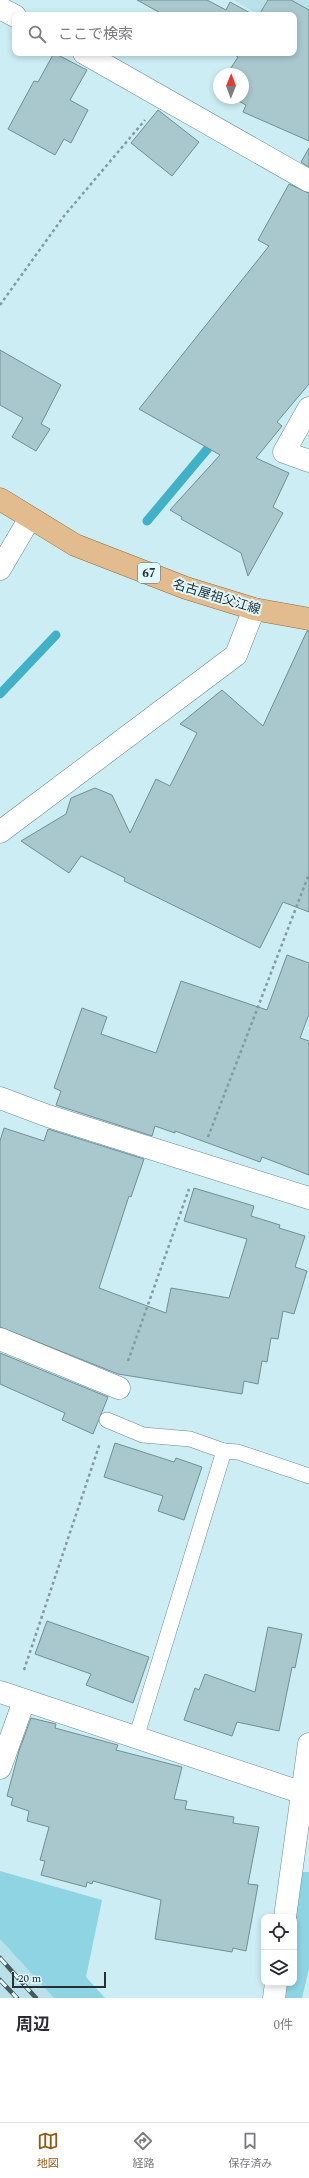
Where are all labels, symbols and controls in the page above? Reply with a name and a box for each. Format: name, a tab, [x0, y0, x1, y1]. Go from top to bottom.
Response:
search box	[12, 12, 297, 56]
icon: search	[26, 23, 48, 45]
text: ここで検索	[58, 23, 133, 46]
north arrow	[213, 68, 249, 104]
road number: 67	[138, 563, 160, 583]
street label: 名古屋祖父江線	[170, 574, 263, 620]
map controls	[261, 1914, 297, 1986]
button: locate	[261, 1914, 297, 1950]
button: layers	[261, 1950, 297, 1986]
scale bar	[12, 1970, 106, 1989]
text: 20 m	[18, 1970, 41, 1987]
text: 周辺	[16, 2012, 50, 2038]
text: 0件	[273, 2015, 293, 2035]
tab: 地図	[37, 2130, 59, 2172]
tab: 経路	[132, 2130, 154, 2172]
tab: 保存済み	[228, 2130, 272, 2172]

